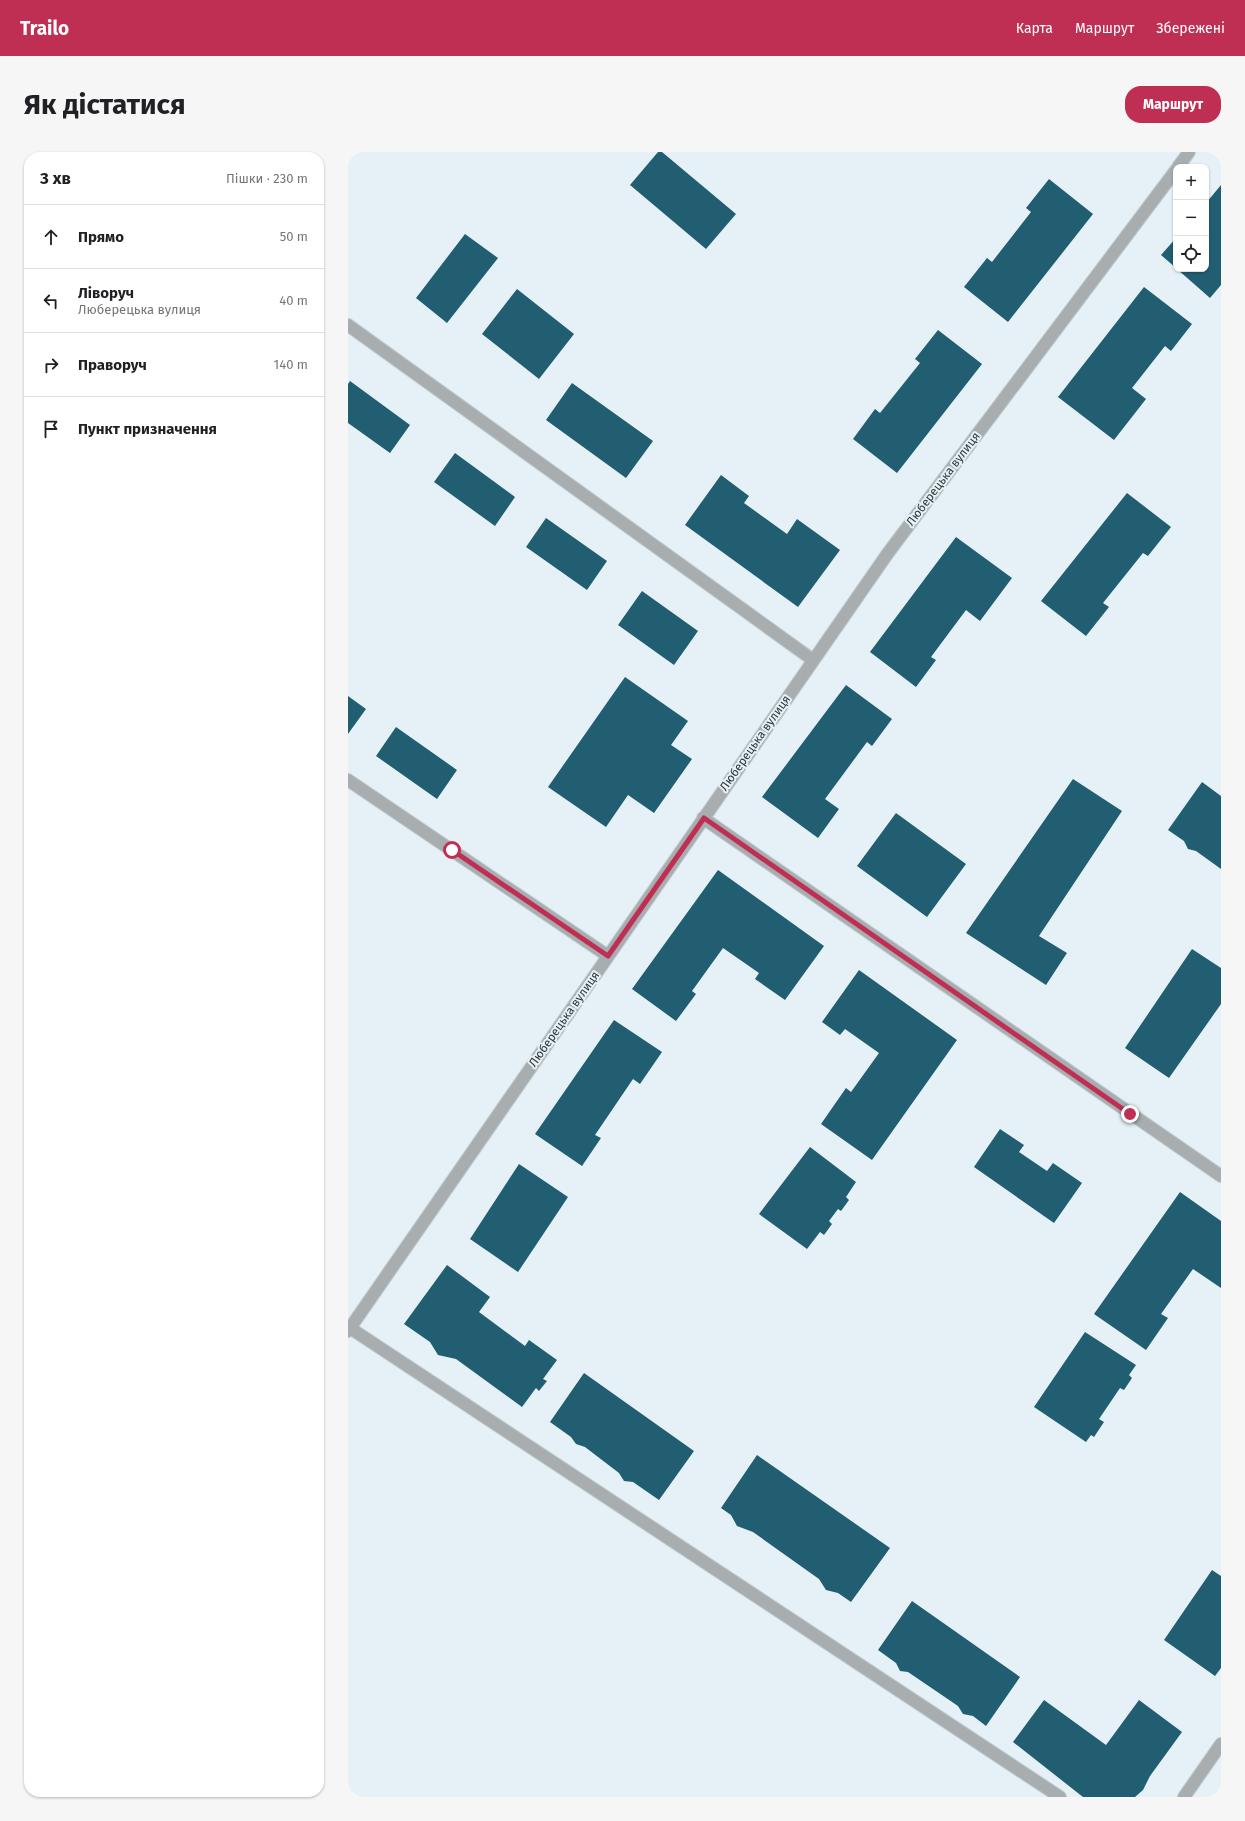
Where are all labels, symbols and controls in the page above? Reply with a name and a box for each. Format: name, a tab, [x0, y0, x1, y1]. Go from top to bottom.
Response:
text: Trailo	[20, 17, 69, 40]
text: Карта	[1016, 20, 1053, 37]
text: Маршрут	[1075, 20, 1134, 37]
text: Збережені	[1156, 20, 1225, 37]
button: Маршрут	[1125, 86, 1221, 123]
text: Як дістатися	[24, 88, 186, 121]
map controls	[1173, 164, 1209, 272]
button: +	[1173, 164, 1209, 200]
text: 3 хв	[40, 168, 71, 189]
text: Пішки · 230 m	[226, 171, 308, 186]
button: −	[1173, 200, 1209, 236]
icon: ahead	[40, 226, 62, 248]
text: Прямо	[78, 228, 124, 246]
text: 50 m	[280, 229, 308, 244]
button: locate	[1173, 236, 1209, 272]
text: Ліворуч	[78, 284, 134, 302]
icon: left	[40, 290, 62, 312]
text: 40 m	[279, 293, 308, 308]
text: Люберецька вулиця	[78, 302, 201, 317]
icon: right	[40, 354, 62, 376]
text: Праворуч	[78, 356, 147, 374]
text: 140 m	[274, 357, 308, 372]
icon: arrive	[40, 418, 62, 440]
text: Пункт призначення	[78, 420, 217, 438]
street label: Люберецька вулиця	[903, 429, 983, 529]
street label: Люберецька вулиця	[717, 692, 793, 794]
route start	[443, 841, 461, 859]
street label: Люберецька вулиця	[526, 968, 602, 1070]
route end	[1121, 1105, 1139, 1123]

